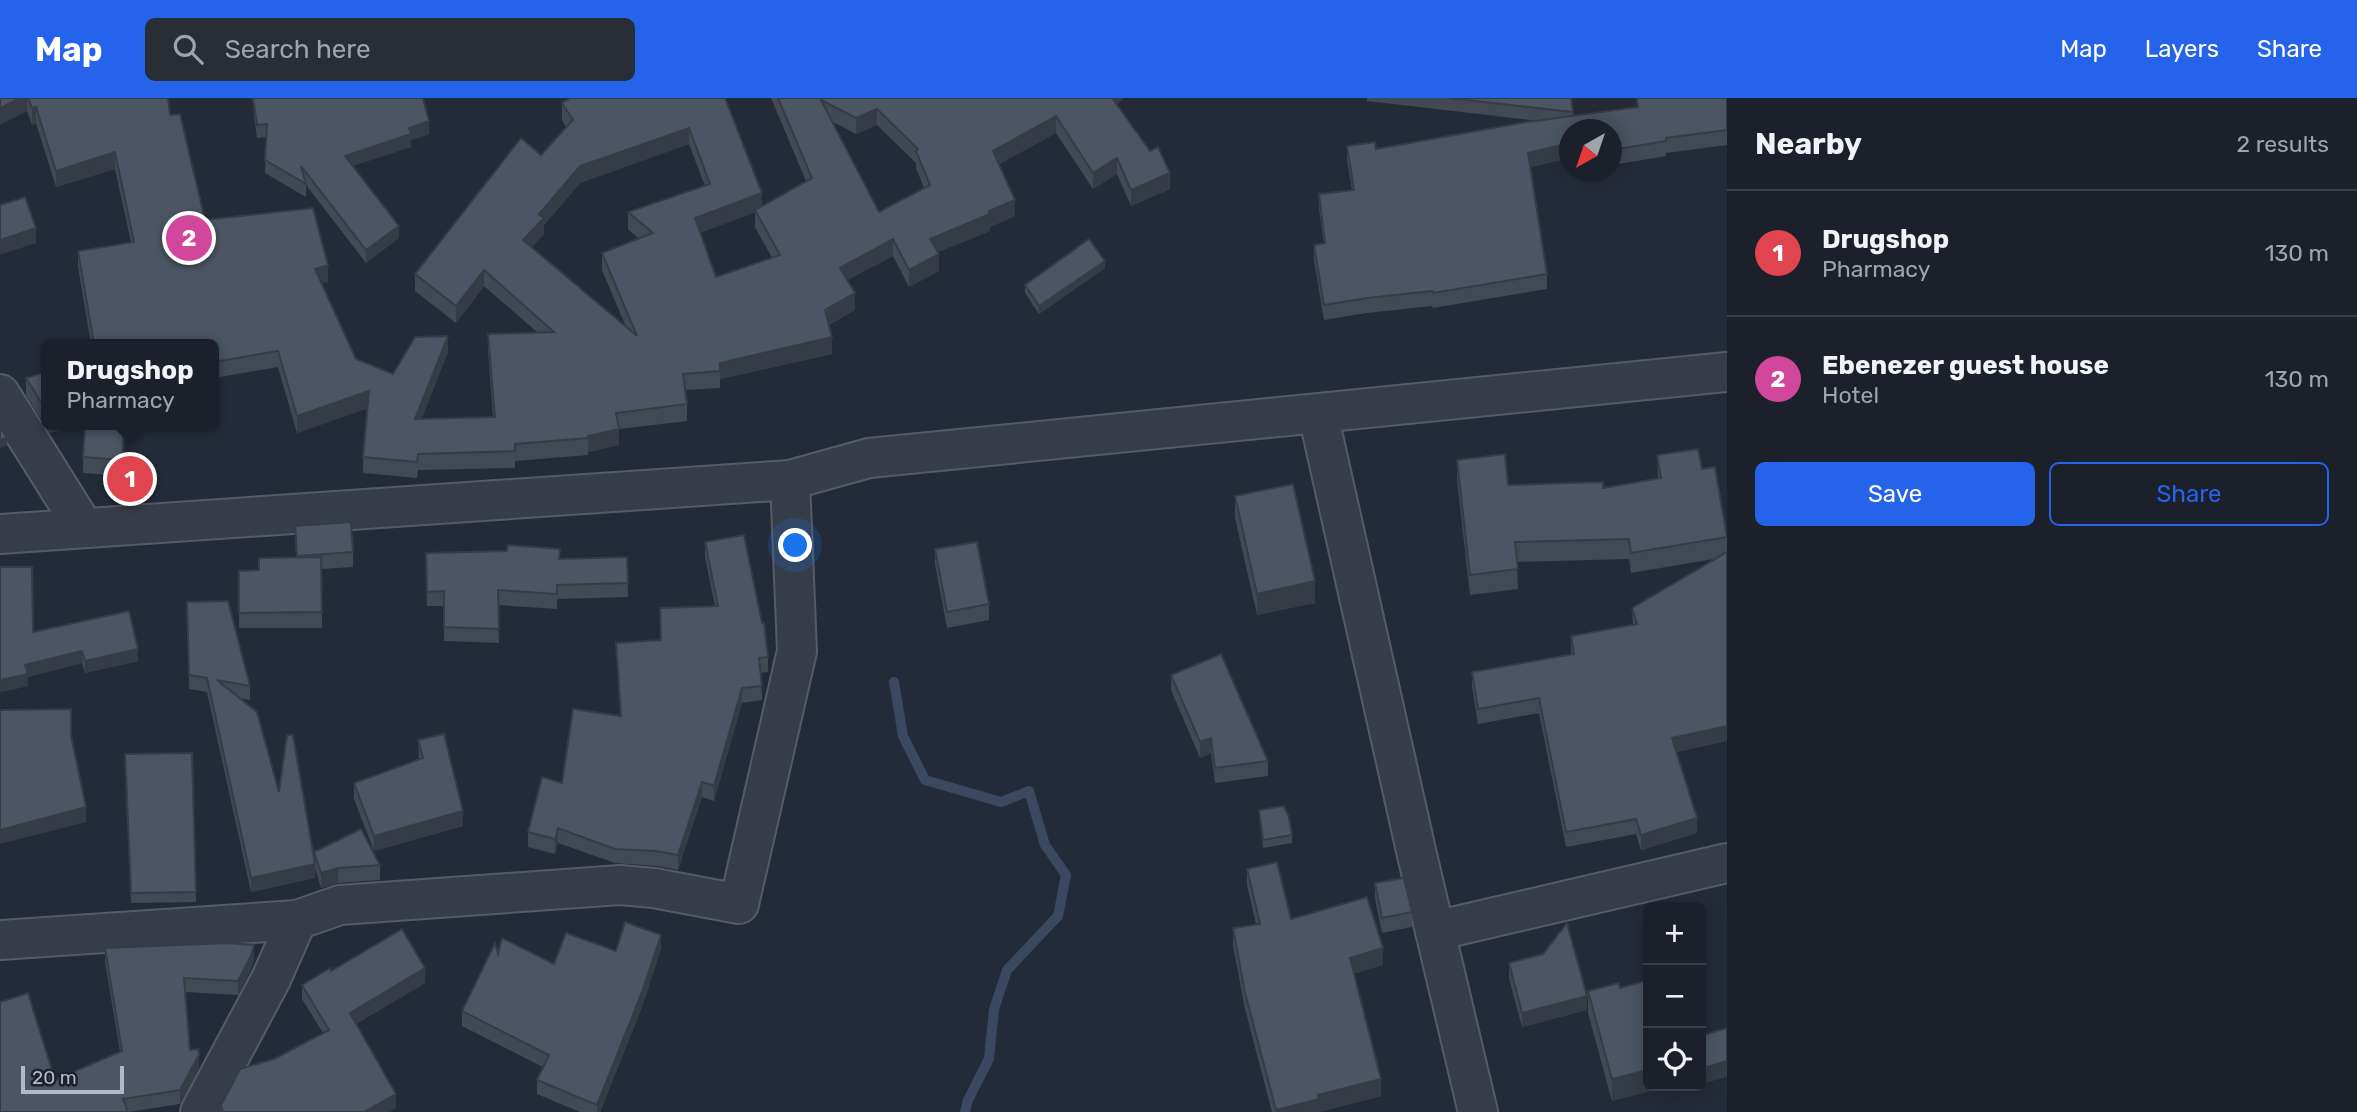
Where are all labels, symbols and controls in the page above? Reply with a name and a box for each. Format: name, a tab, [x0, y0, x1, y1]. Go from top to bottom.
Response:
search box	[145, 18, 635, 81]
text: Map	[35, 30, 103, 69]
icon: search	[169, 30, 207, 68]
text: Search here	[225, 34, 370, 65]
text: Map	[2060, 35, 2107, 63]
text: Layers	[2145, 35, 2219, 63]
text: Share	[2257, 35, 2322, 63]
north arrow	[1559, 119, 1622, 182]
text: Nearby	[1755, 126, 1862, 162]
text: 2 results	[2237, 130, 2329, 158]
pin: 2	[166, 212, 212, 264]
text: Drugshop	[1822, 224, 1949, 255]
text: 1	[1772, 239, 1784, 267]
text: 130 m	[2265, 239, 2329, 267]
text: Pharmacy	[1822, 255, 1930, 283]
popup	[41, 339, 219, 430]
text: Ebenezer guest house	[1822, 350, 2109, 381]
text: Drugshop	[66, 355, 194, 386]
text: 2	[1771, 365, 1785, 393]
text: 130 m	[2265, 365, 2329, 393]
text: Hotel	[1822, 381, 1879, 409]
text: Pharmacy	[66, 386, 175, 414]
pin: 1	[107, 453, 153, 505]
button: Save	[1755, 462, 2035, 526]
button: Share	[2049, 462, 2329, 526]
your location	[778, 528, 812, 562]
map controls	[1643, 902, 1706, 1091]
button: +	[1643, 902, 1706, 965]
button: −	[1643, 965, 1706, 1028]
button: locate	[1643, 1028, 1706, 1091]
scale bar	[21, 1063, 124, 1095]
text: 20 m	[32, 1066, 77, 1089]

